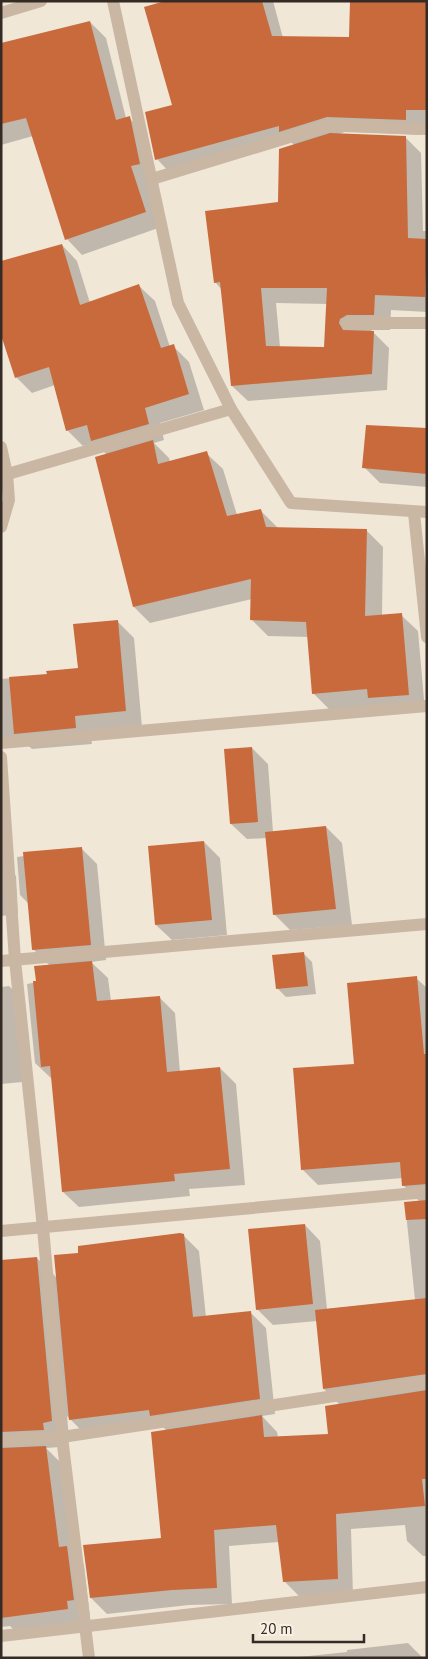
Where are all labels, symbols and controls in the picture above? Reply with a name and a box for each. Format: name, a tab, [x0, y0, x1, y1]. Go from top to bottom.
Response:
scale bar	[253, 1612, 364, 1644]
text: 20 m	[260, 1619, 293, 1638]

